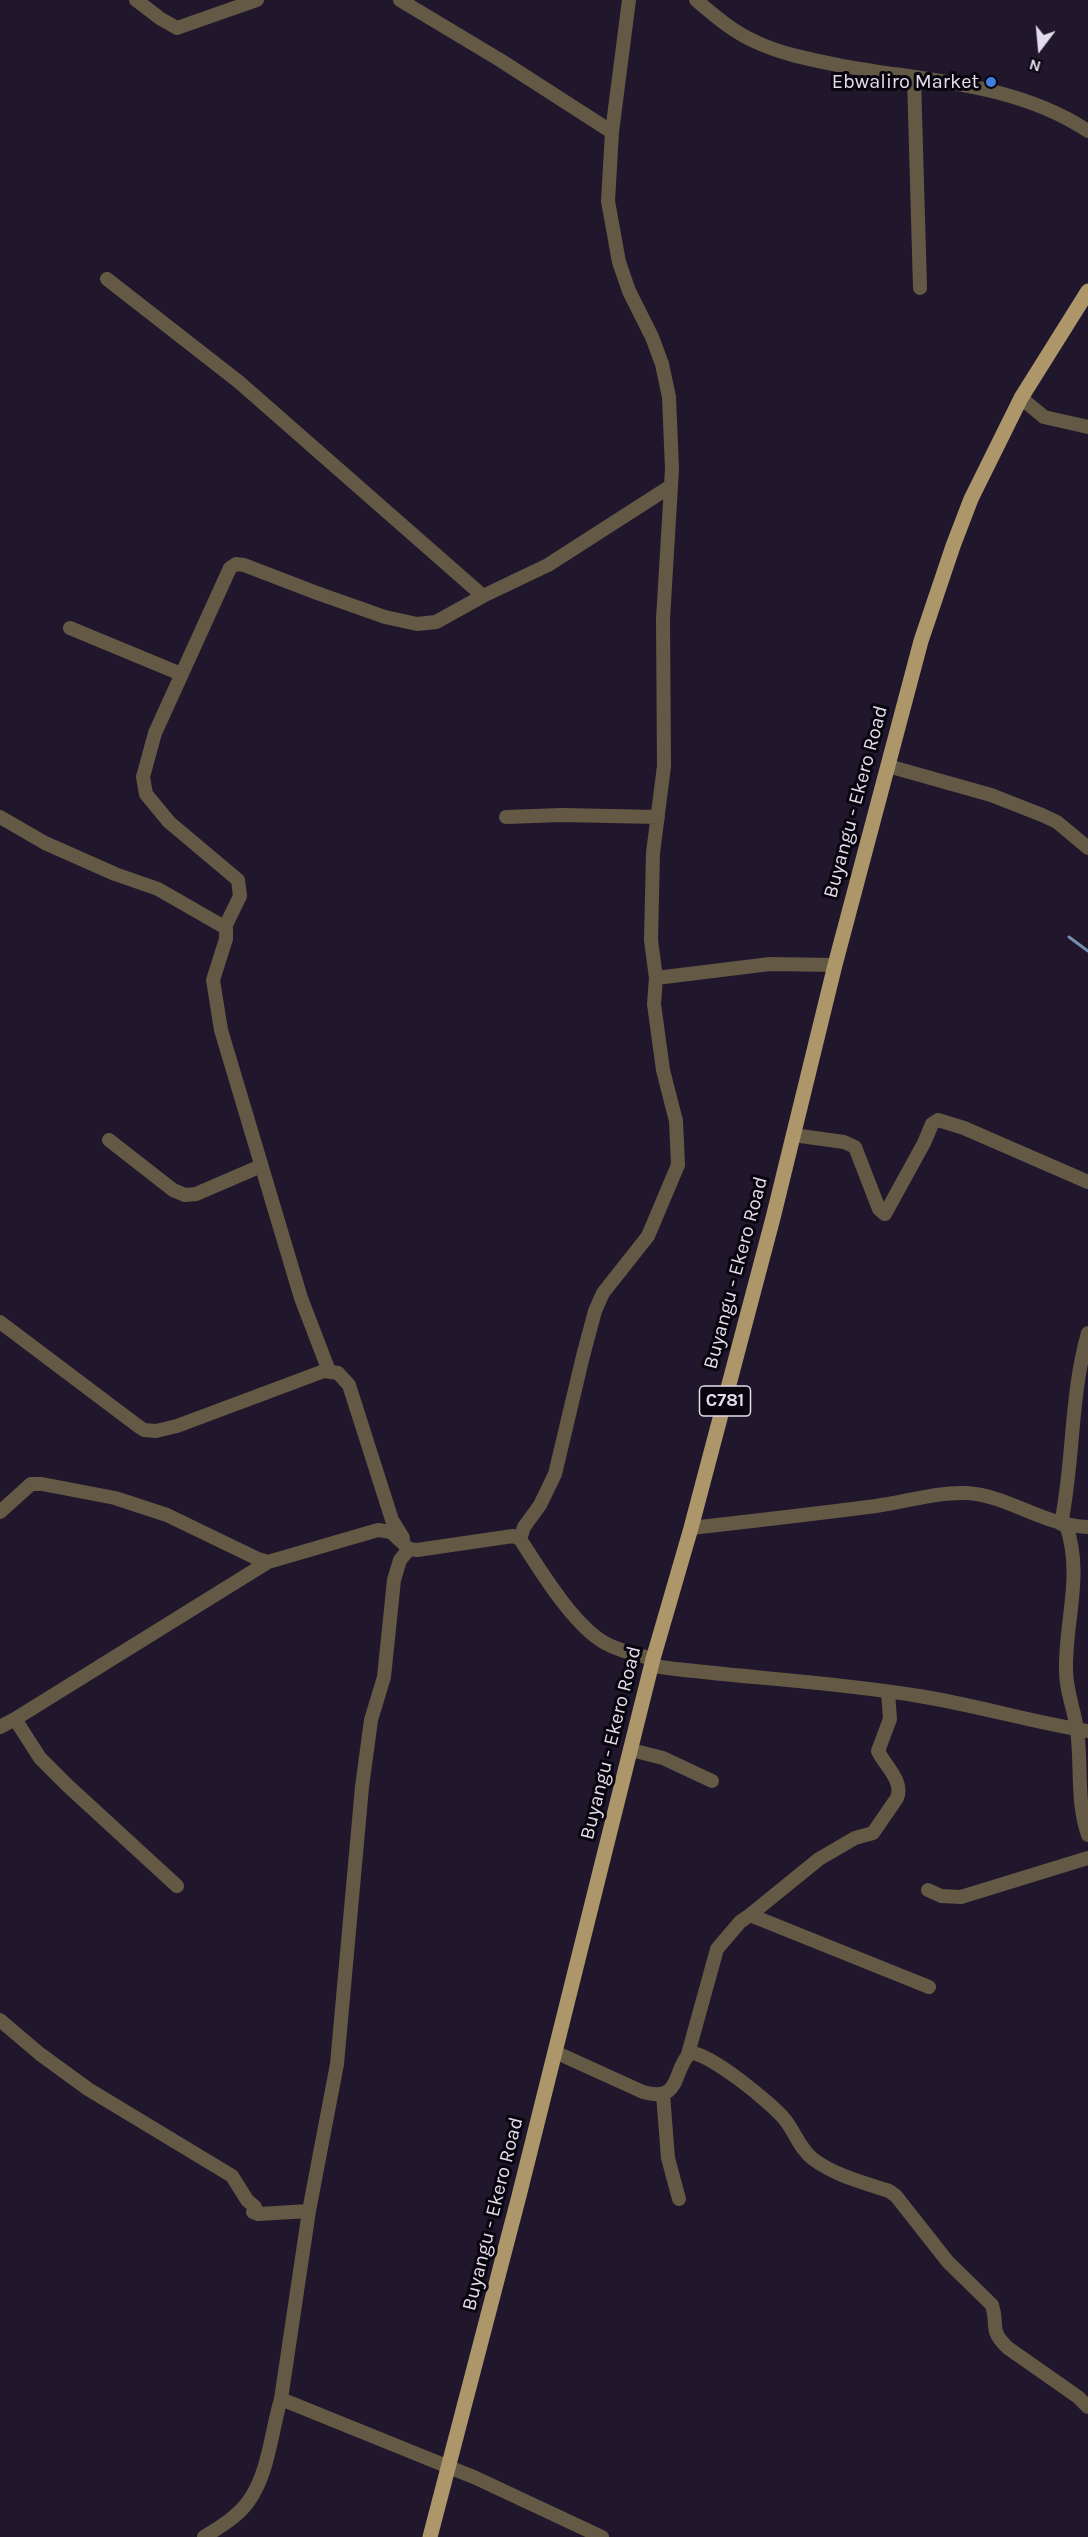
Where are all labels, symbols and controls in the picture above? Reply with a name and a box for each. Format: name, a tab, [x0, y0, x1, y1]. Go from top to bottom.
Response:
north arrow	[1010, 18, 1070, 78]
text: N	[1027, 55, 1043, 77]
place label: Ebwaliro Market	[832, 70, 979, 94]
marker: Ebwaliro Market	[984, 75, 998, 89]
street label: Buyangu - Ekero Road	[819, 703, 893, 901]
street label: Buyangu - Ekero Road	[699, 1174, 773, 1372]
road number: C781	[700, 1386, 750, 1416]
street label: Buyangu - Ekero Road	[575, 1644, 647, 1842]
street label: Buyangu - Ekero Road	[457, 2115, 529, 2313]

